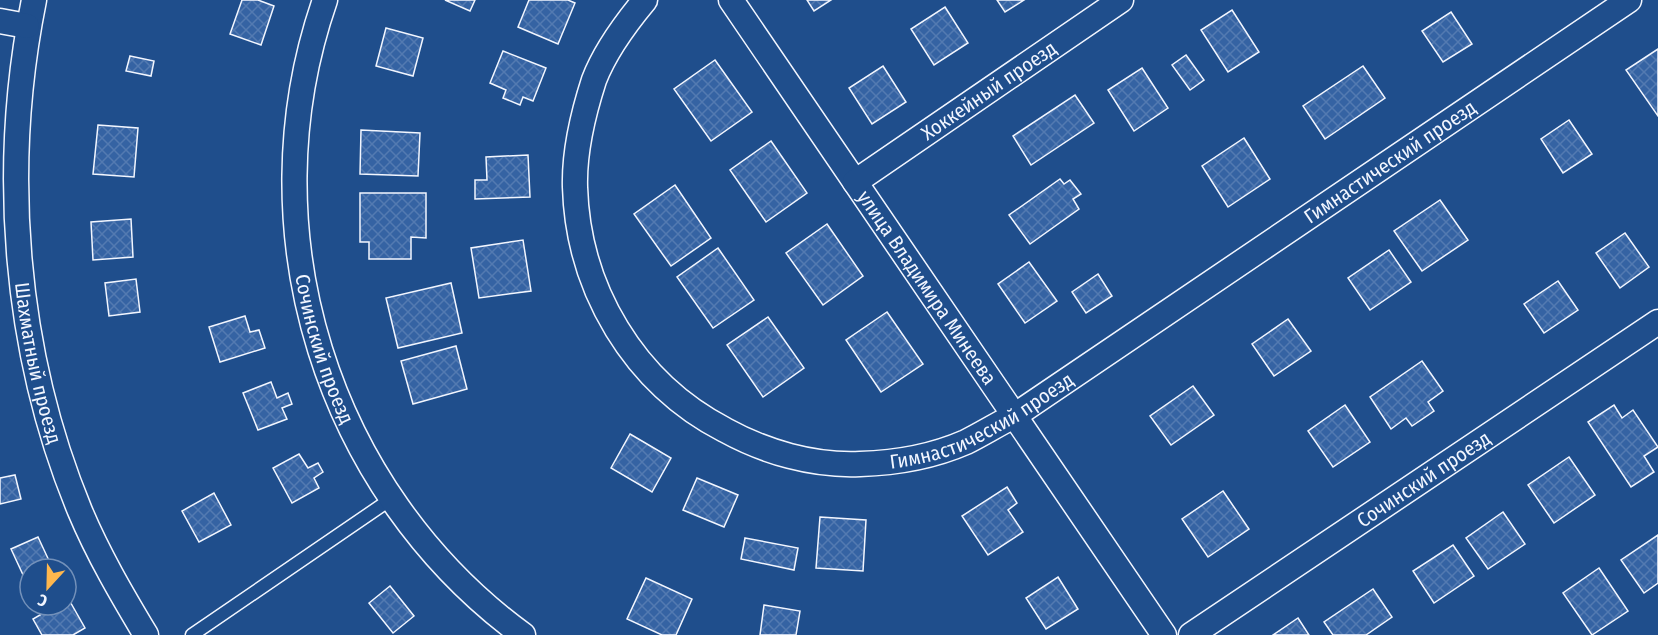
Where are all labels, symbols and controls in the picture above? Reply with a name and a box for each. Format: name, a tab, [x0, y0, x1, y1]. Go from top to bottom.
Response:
street label: Хоккейный проезд	[916, 36, 1061, 145]
street label: Гимнастический проезд	[1299, 95, 1480, 228]
street label: улица Владимира Минеева	[852, 186, 1002, 389]
street label: Сочинский проезд	[290, 272, 359, 428]
street label: Шахматный проезд	[10, 281, 67, 447]
street label: Гимнастический проезд	[888, 367, 1078, 474]
street label: Сочинский проезд	[1352, 426, 1495, 532]
north arrow	[18, 557, 78, 617]
text: С	[35, 590, 50, 611]

